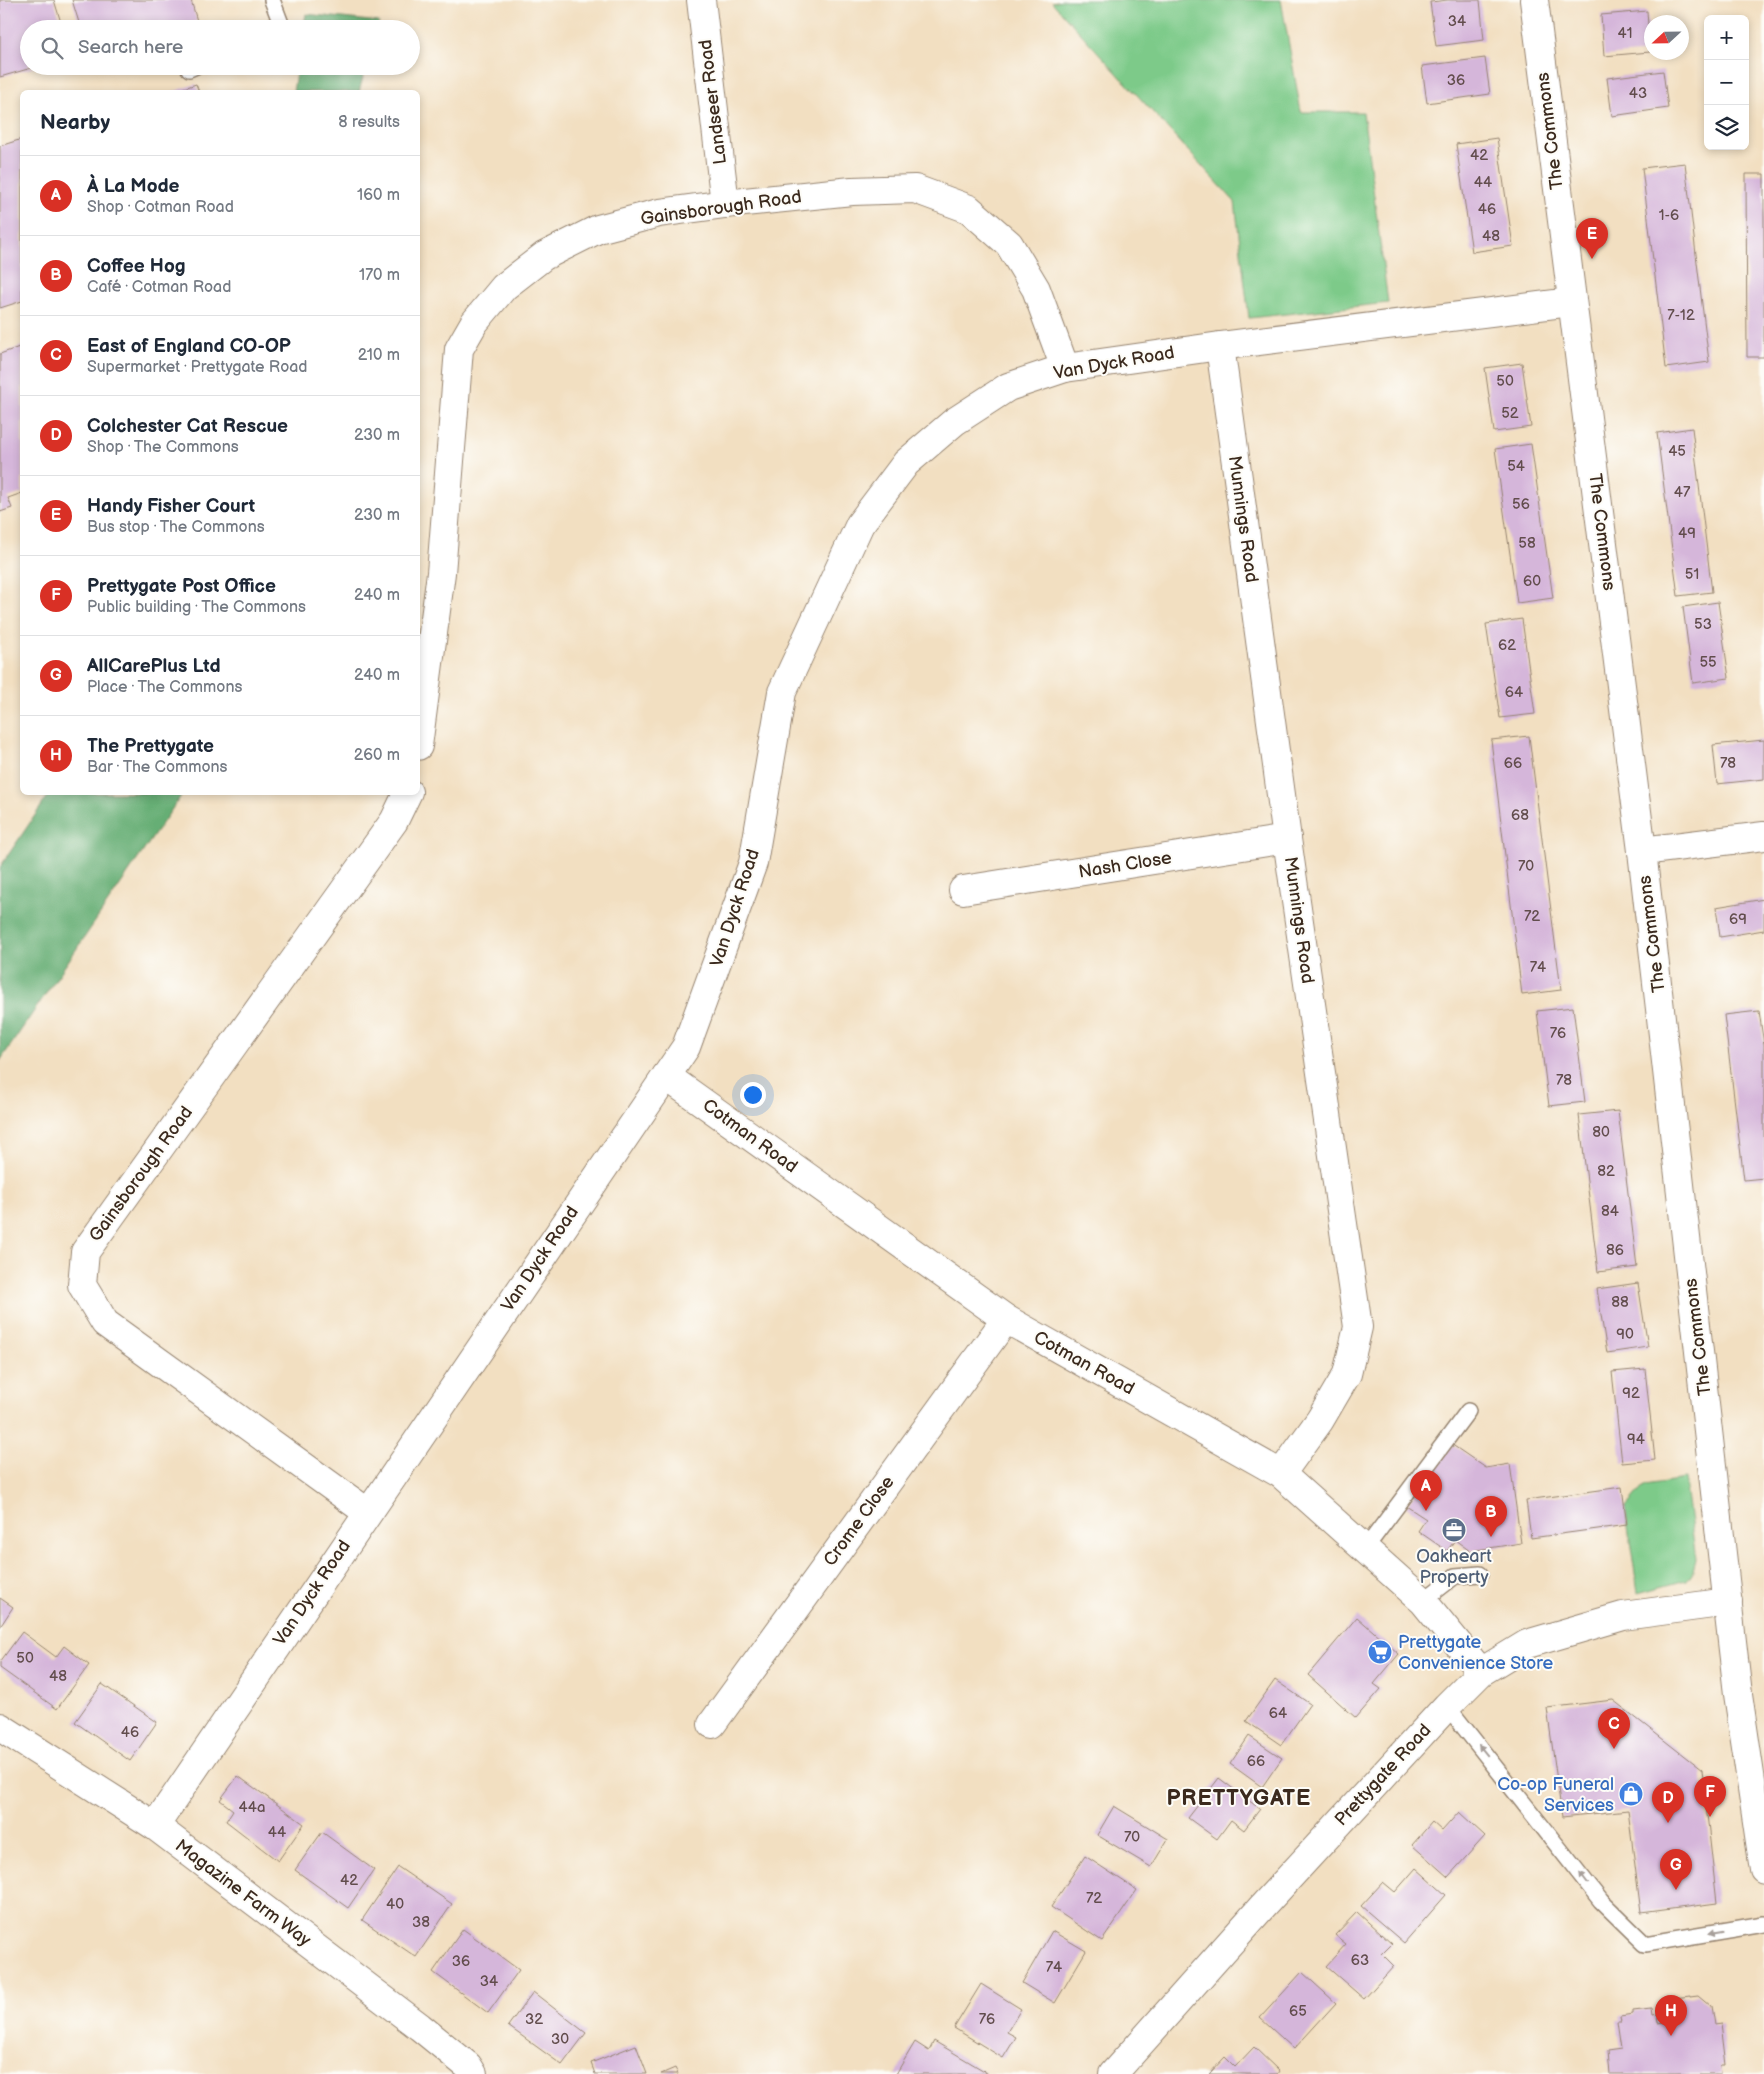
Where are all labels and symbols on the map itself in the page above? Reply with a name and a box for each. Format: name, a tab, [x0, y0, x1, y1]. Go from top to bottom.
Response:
house number: 34	[1448, 12, 1466, 31]
north arrow	[1644, 15, 1689, 60]
house number: 41	[1618, 24, 1632, 43]
street label: Landseer Road	[695, 38, 731, 166]
house number: 36	[1447, 71, 1465, 90]
street label: The Commons	[1532, 71, 1568, 191]
house number: 43	[1629, 84, 1647, 103]
house number: 42	[1470, 146, 1488, 165]
house number: 44	[1474, 173, 1492, 192]
street label: Gainsborough Road	[639, 186, 803, 230]
house number: 46	[1478, 200, 1496, 219]
house number: 1-6	[1659, 206, 1679, 225]
pin: E	[1576, 218, 1608, 259]
house number: 48	[1482, 227, 1500, 246]
house number: 7-12	[1667, 306, 1695, 325]
street label: Van Dyck Road	[1052, 342, 1176, 384]
house number: 50	[1496, 372, 1514, 391]
house number: 52	[1501, 404, 1519, 423]
house number: 45	[1668, 442, 1686, 461]
street label: Munnings Road	[1224, 454, 1262, 584]
house number: 54	[1507, 457, 1525, 476]
street label: The Commons	[1584, 472, 1620, 592]
house number: 47	[1674, 483, 1691, 502]
house number: 56	[1512, 495, 1530, 514]
house number: 49	[1678, 524, 1696, 543]
house number: 58	[1518, 534, 1536, 553]
house number: 51	[1685, 565, 1699, 584]
house number: 60	[1523, 572, 1541, 591]
house number: 53	[1694, 615, 1712, 634]
house number: 62	[1498, 636, 1516, 655]
house number: 55	[1699, 653, 1717, 672]
house number: 64	[1505, 683, 1523, 702]
house number: 66	[1504, 754, 1522, 773]
house number: 78	[1720, 754, 1736, 773]
house number: 68	[1511, 806, 1529, 825]
street label: Van Dyck Road	[706, 847, 764, 969]
street label: Nash Close	[1077, 847, 1173, 883]
street label: Munnings Road	[1280, 855, 1318, 985]
house number: 70	[1518, 857, 1534, 876]
street label: The Commons	[1634, 874, 1670, 994]
house number: 72	[1524, 907, 1540, 926]
house number: 69	[1729, 910, 1747, 929]
house number: 74	[1530, 958, 1546, 977]
house number: 76	[1550, 1024, 1566, 1043]
house number: 78	[1556, 1071, 1572, 1090]
your location	[740, 1082, 766, 1108]
street label: Cotman Road	[699, 1095, 801, 1177]
street label: Gainsborough Road	[85, 1102, 197, 1246]
house number: 80	[1592, 1123, 1610, 1142]
house number: 82	[1597, 1162, 1615, 1181]
street label: Van Dyck Road	[497, 1202, 583, 1316]
house number: 84	[1601, 1202, 1619, 1221]
house number: 86	[1606, 1241, 1624, 1260]
street label: The Commons	[1680, 1277, 1716, 1397]
house number: 88	[1611, 1293, 1629, 1312]
house number: 90	[1616, 1325, 1634, 1344]
street label: Cotman Road	[1030, 1327, 1138, 1399]
house number: 92	[1622, 1384, 1640, 1403]
house number: 94	[1627, 1430, 1645, 1449]
pin: A	[1410, 1470, 1442, 1511]
street label: Crome Close	[819, 1472, 899, 1570]
pin: B	[1475, 1496, 1507, 1537]
office icon: Oakheart Property	[1441, 1517, 1467, 1543]
street label: Van Dyck Road	[269, 1536, 355, 1650]
place label: Oakheart Property	[1416, 1546, 1492, 1588]
place label: Prettygate Convenience Store	[1398, 1632, 1553, 1674]
supermarket icon: Prettygate Convenience Store	[1367, 1639, 1393, 1665]
house number: 50	[16, 1649, 34, 1668]
house number: 48	[49, 1667, 67, 1686]
house number: 64	[1269, 1704, 1287, 1723]
pin: C	[1598, 1708, 1630, 1749]
street label: Prettygate Road	[1330, 1720, 1436, 1830]
house number: 46	[121, 1723, 139, 1742]
one-way arrow	[1477, 1744, 1488, 1757]
house number: 66	[1247, 1752, 1265, 1771]
place label: Co-op Funeral Services	[1497, 1774, 1614, 1816]
pin: F	[1694, 1776, 1726, 1817]
shop icon: Co-op Funeral Services	[1618, 1781, 1644, 1807]
pin: D	[1652, 1782, 1684, 1823]
district label: PRETTYGATE	[1167, 1785, 1311, 1812]
house number: 44a	[239, 1798, 265, 1817]
house number: 44	[268, 1823, 286, 1842]
house number: 70	[1124, 1828, 1140, 1847]
street label: Magazine Farm Way	[171, 1835, 316, 1951]
pin: G	[1660, 1849, 1692, 1890]
house number: 42	[340, 1871, 358, 1890]
one-way arrow	[1578, 1872, 1589, 1885]
house number: 72	[1086, 1889, 1102, 1908]
house number: 40	[386, 1895, 404, 1914]
house number: 38	[412, 1913, 430, 1932]
one-way arrow	[1707, 1928, 1723, 1936]
house number: 63	[1351, 1951, 1369, 1970]
house number: 36	[452, 1952, 470, 1971]
house number: 74	[1046, 1958, 1062, 1977]
house number: 34	[480, 1972, 498, 1991]
pin: H	[1655, 1995, 1687, 2036]
house number: 65	[1289, 2002, 1307, 2021]
house number: 32	[525, 2010, 543, 2029]
house number: 76	[979, 2010, 995, 2029]
house number: 30	[551, 2030, 569, 2049]

